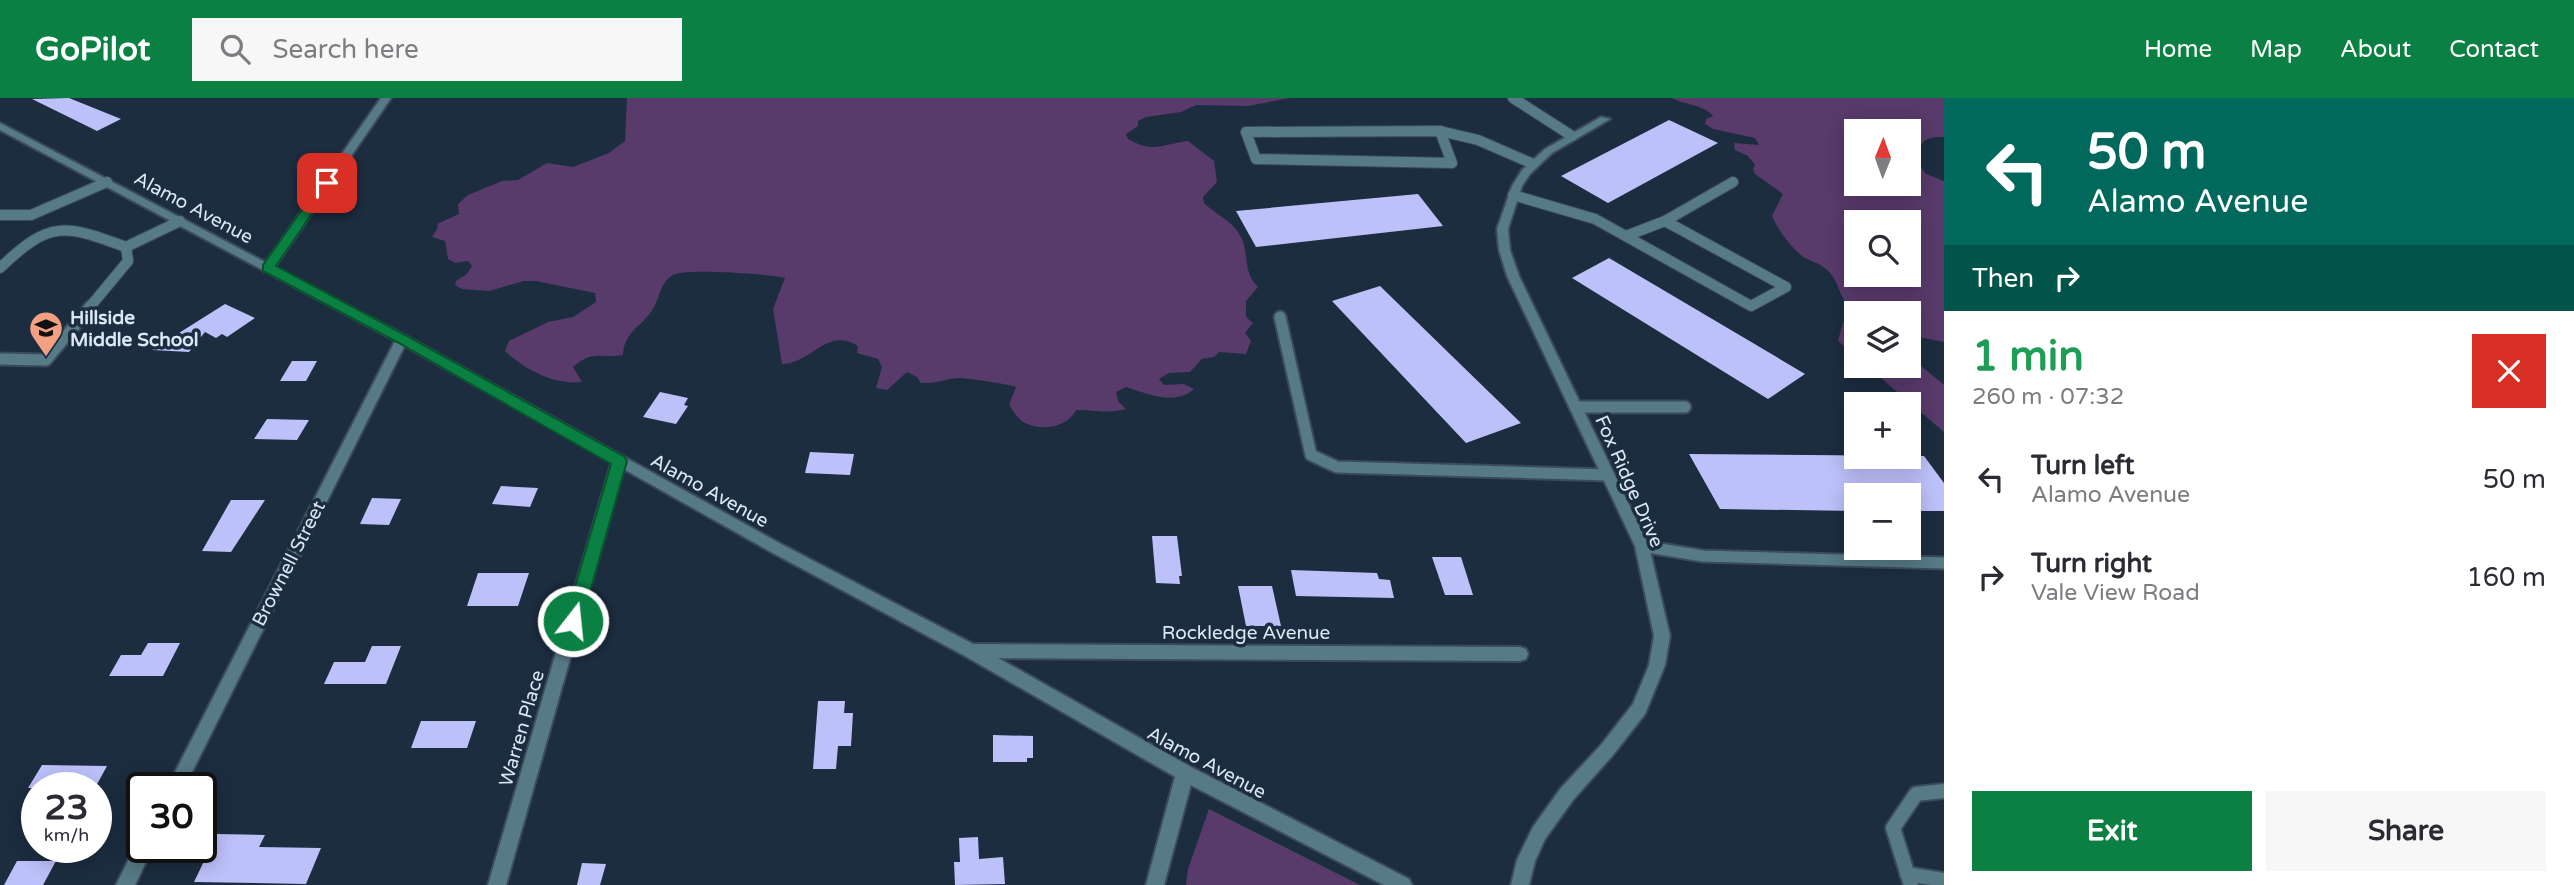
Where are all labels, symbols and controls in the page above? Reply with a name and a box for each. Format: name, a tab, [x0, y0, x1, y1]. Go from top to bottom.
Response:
search box	[192, 18, 682, 81]
text: GoPilot	[35, 30, 150, 69]
icon: search	[216, 30, 254, 68]
text: Search here	[272, 34, 419, 65]
text: Home	[2144, 35, 2212, 64]
text: Map	[2250, 35, 2302, 64]
text: About	[2340, 35, 2411, 64]
text: Contact	[2449, 35, 2539, 64]
north arrow	[1844, 119, 1922, 196]
map controls	[1844, 119, 1921, 560]
text: 50 m	[2087, 123, 2206, 182]
icon: left	[1972, 126, 2063, 217]
pin	[297, 153, 357, 213]
icon: arrive	[308, 164, 346, 202]
street label: Alamo Avenue	[130, 167, 257, 248]
text: Alamo Avenue	[2087, 183, 2308, 221]
button: search	[1844, 210, 1921, 287]
icon: right	[2048, 259, 2086, 297]
text: Then	[1972, 263, 2034, 294]
button: layers	[1844, 301, 1921, 378]
place label: Hillside Middle School	[70, 307, 199, 351]
school or university icon: Hillside Middle School	[27, 309, 65, 358]
text: 1 min	[1972, 331, 2084, 382]
button: close	[2472, 334, 2546, 408]
text: 260 m · 07:32	[1972, 383, 2124, 411]
button: +	[1844, 392, 1921, 469]
street label: Fox Ridge Drive	[1590, 412, 1668, 551]
street label: Alamo Avenue	[647, 449, 772, 532]
text: Turn left	[2031, 450, 2134, 481]
icon: left	[1972, 460, 2010, 498]
text: 50 m	[2483, 464, 2546, 495]
text: Alamo Avenue	[2031, 481, 2190, 509]
button: −	[1844, 483, 1921, 560]
street label: Brownell Street	[248, 497, 330, 630]
text: Turn right	[2031, 548, 2152, 579]
icon: right	[1972, 558, 2010, 596]
text: 160 m	[2466, 562, 2546, 593]
text: Vale View Road	[2031, 579, 2200, 607]
position arrow	[536, 584, 610, 658]
street label: Rockledge Avenue	[1162, 622, 1330, 644]
street label: Warren Place	[495, 668, 549, 789]
street label: Alamo Avenue	[1143, 722, 1270, 803]
speed limit sign: 30	[126, 772, 217, 863]
text: 23	[45, 787, 88, 829]
button: Exit	[1972, 791, 2252, 871]
button: Share	[2266, 791, 2546, 871]
text: km/h	[44, 824, 89, 846]

